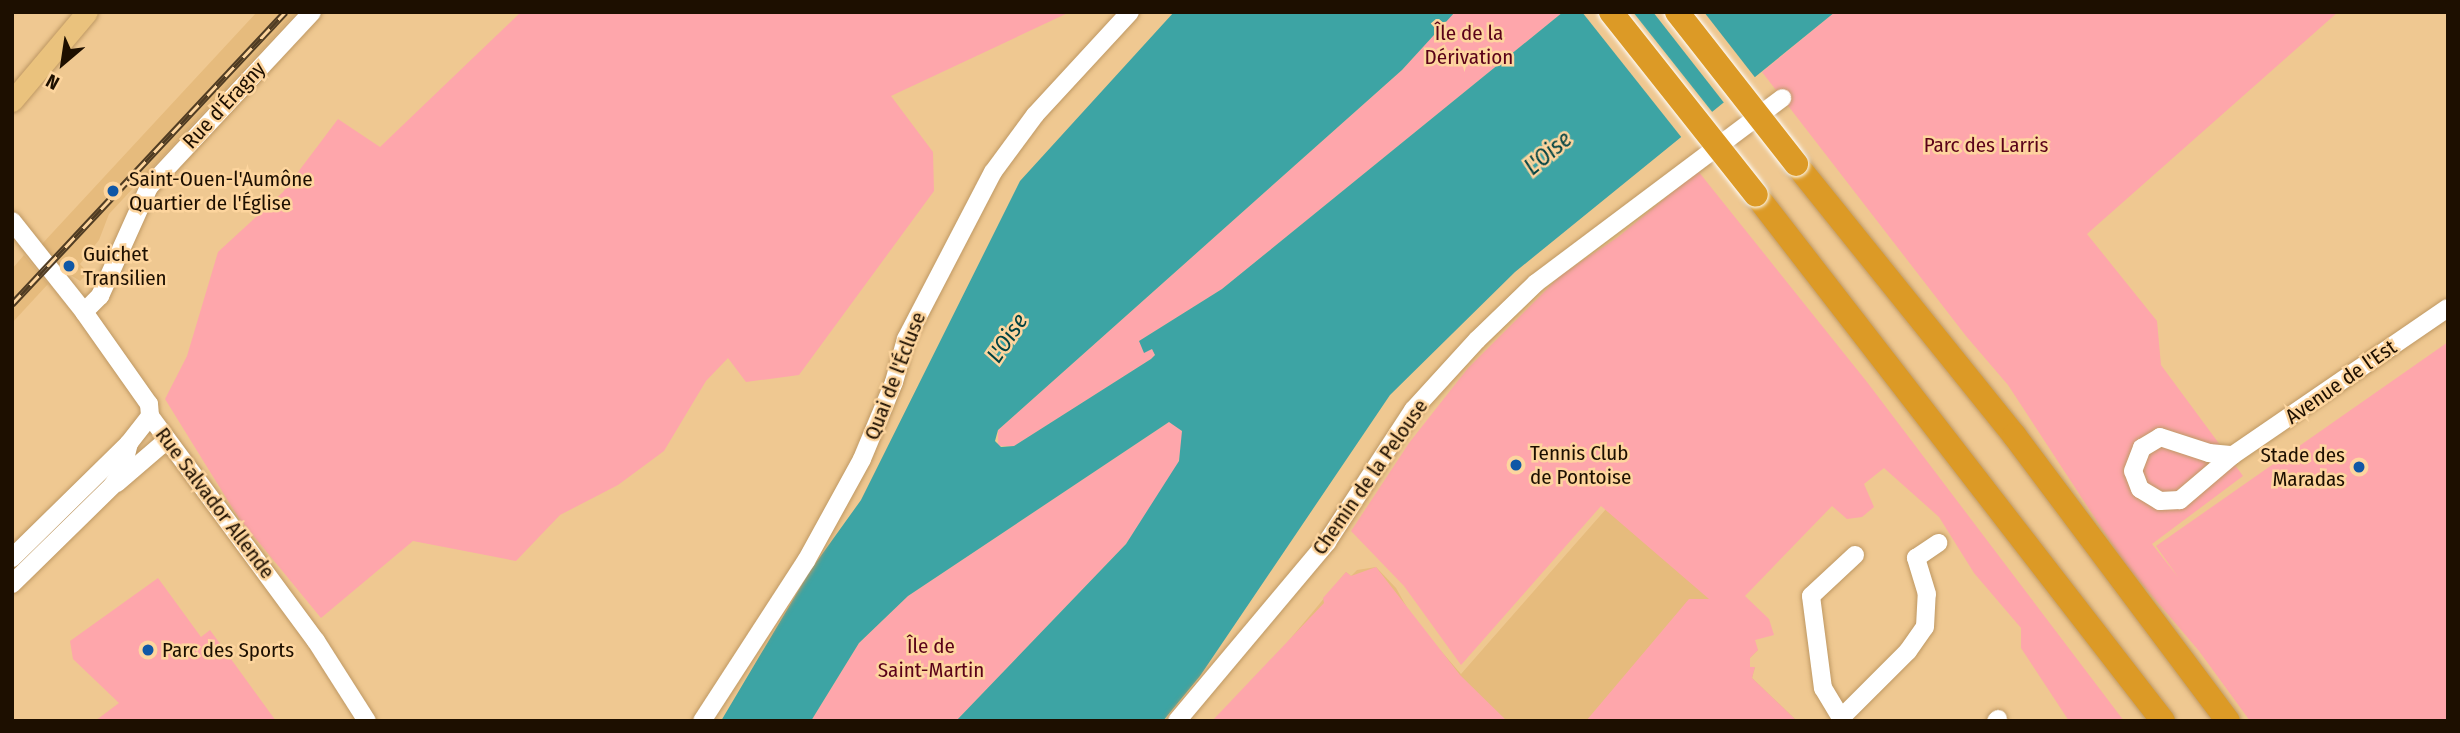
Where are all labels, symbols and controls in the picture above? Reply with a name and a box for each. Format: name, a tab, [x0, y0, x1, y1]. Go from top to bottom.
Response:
park label: Île de la Dérivation	[1425, 20, 1513, 70]
north arrow	[28, 28, 98, 98]
street label: Rue d'Éragny	[177, 56, 271, 154]
text: N	[42, 69, 63, 95]
water label: L'Oise	[1519, 125, 1577, 181]
park label: Parc des Larris	[1924, 132, 2048, 158]
place label: Saint-Ouen-l'Aumône Quartier de l'Église	[129, 166, 313, 216]
marker: Saint-Ouen-l'Aumône Quartier de l'Église	[103, 181, 123, 201]
place label: Guichet Transilien	[83, 241, 167, 291]
marker: Guichet Transilien	[61, 258, 77, 274]
street label: Quai de l'Écluse	[859, 308, 931, 444]
water label: L'Oise	[981, 308, 1033, 368]
street label: Avenue de l'Est	[2281, 334, 2401, 430]
street label: Chemin de la Pelouse	[1307, 394, 1433, 560]
street label: Rue Salvador Allende	[150, 423, 280, 583]
place label: Tennis Club de Pontoise	[1530, 440, 1631, 490]
place label: Stade des Maradas	[2260, 442, 2345, 492]
marker: Tennis Club de Pontoise	[1508, 457, 1524, 473]
marker: Stade des Maradas	[2351, 459, 2367, 475]
park label: Île de Saint-Martin	[878, 633, 984, 683]
place label: Parc des Sports	[162, 637, 294, 663]
marker: Parc des Sports	[140, 642, 156, 658]

